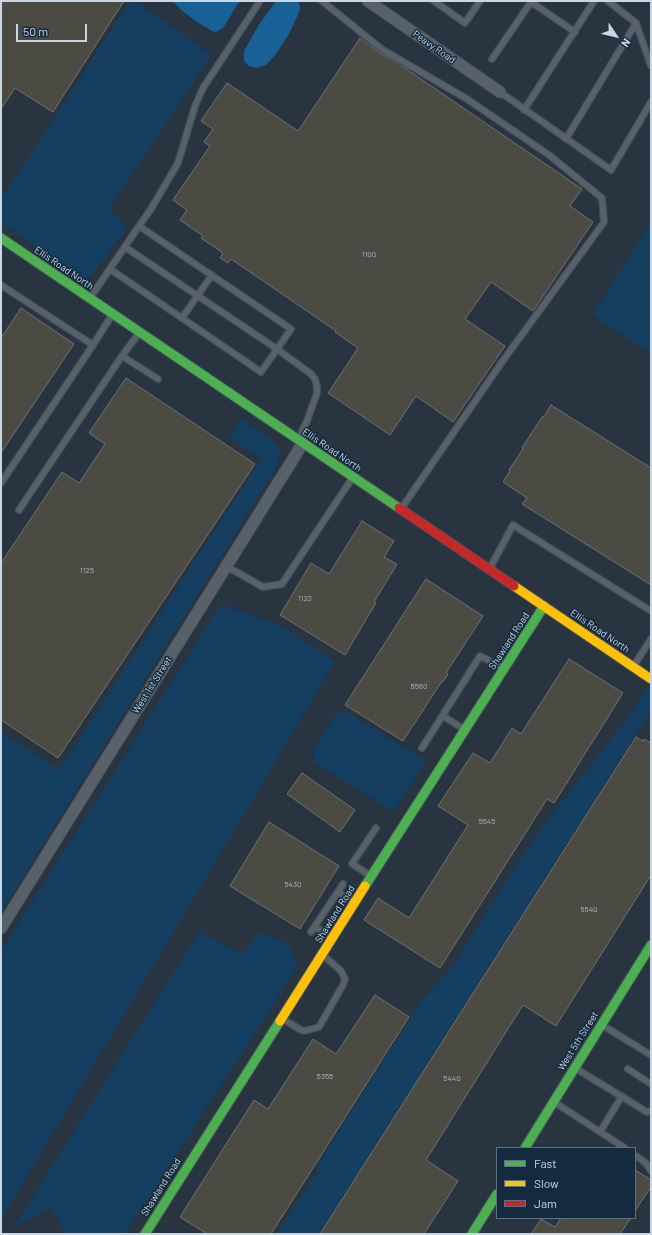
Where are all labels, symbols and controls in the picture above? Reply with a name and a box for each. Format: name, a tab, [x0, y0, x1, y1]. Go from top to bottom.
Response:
scale bar	[18, 16, 89, 42]
north arrow	[596, 16, 636, 56]
text: 50 m	[23, 24, 48, 38]
street label: Peavy Road	[410, 28, 458, 66]
text: N	[619, 36, 634, 50]
street label: Ellis Road North	[32, 244, 96, 292]
house number: 1100	[362, 249, 376, 259]
street label: Ellis Road North	[300, 426, 364, 474]
house number: 1125	[80, 565, 94, 575]
house number: 1123	[298, 593, 312, 603]
street label: Ellis Road North	[568, 607, 632, 655]
street label: Shawland Road	[486, 610, 532, 672]
street label: West 1st Street	[130, 654, 174, 716]
house number: 5560	[411, 681, 427, 691]
house number: 5545	[479, 816, 495, 826]
house number: 5430	[284, 879, 302, 889]
street label: Shawland Road	[312, 883, 358, 945]
house number: 5540	[580, 904, 598, 914]
street label: West 5th Street	[555, 1009, 601, 1073]
house number: 5355	[317, 1071, 333, 1081]
house number: 5440	[443, 1073, 461, 1083]
legend	[496, 1147, 636, 1219]
street label: Shawland Road	[138, 1156, 184, 1218]
text: Fast	[534, 1156, 557, 1170]
text: Slow	[534, 1176, 559, 1190]
text: Jam	[534, 1196, 557, 1210]

